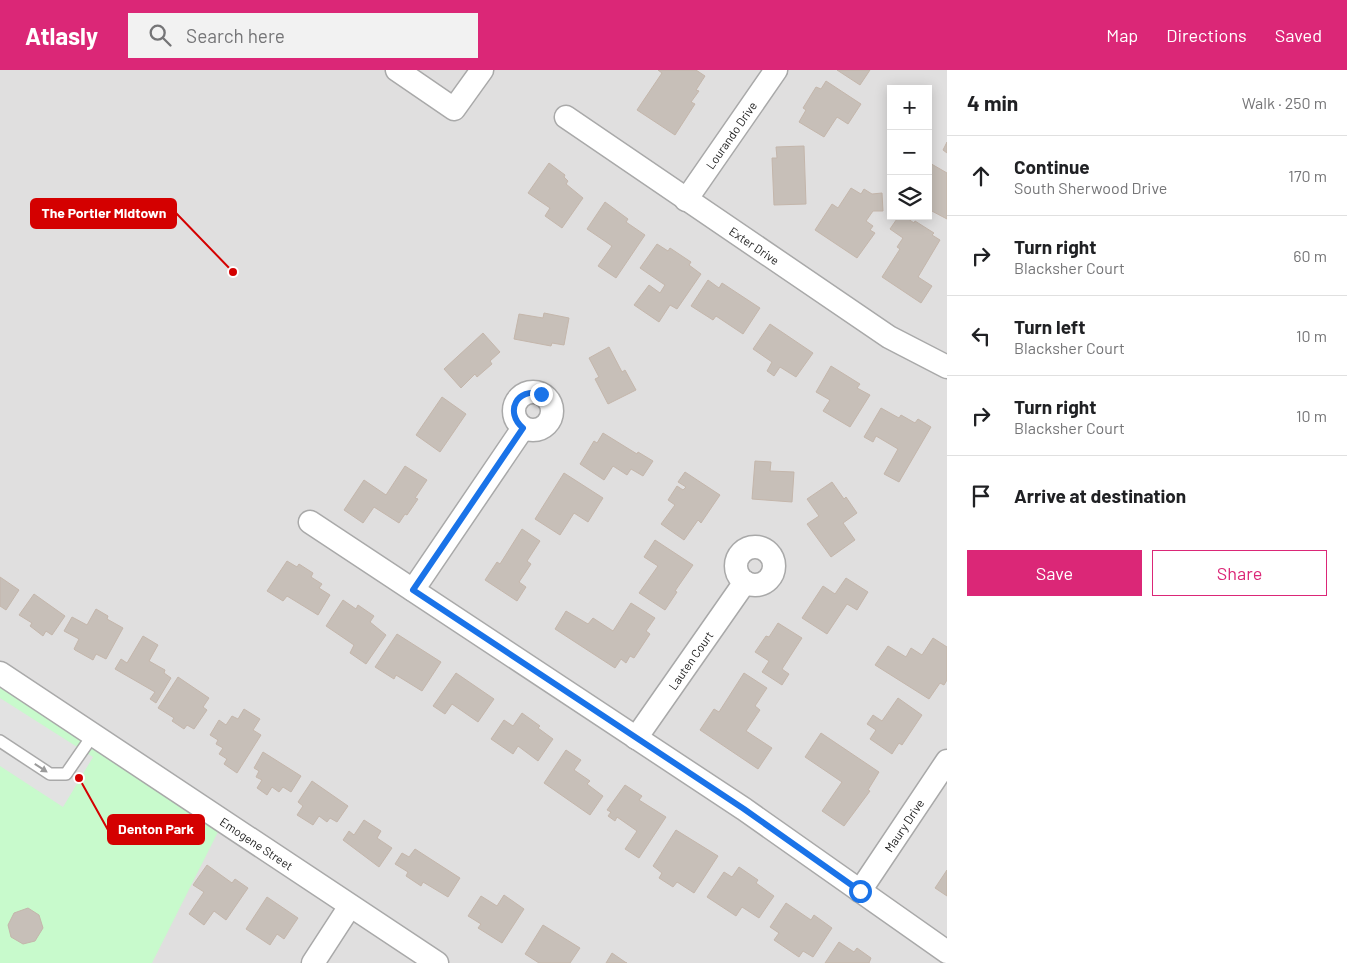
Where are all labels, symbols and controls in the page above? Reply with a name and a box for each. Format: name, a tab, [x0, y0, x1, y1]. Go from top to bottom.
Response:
search box	[128, 13, 478, 58]
text: Atlasly	[25, 21, 98, 50]
icon: search	[146, 21, 174, 49]
text: Search here	[186, 24, 285, 47]
text: Map	[1106, 24, 1138, 46]
text: Directions	[1166, 24, 1247, 46]
text: Saved	[1275, 24, 1322, 46]
map controls	[887, 85, 932, 220]
button: +	[887, 85, 932, 130]
text: 4 min	[967, 90, 1018, 115]
text: Walk · 250 m	[1242, 93, 1327, 112]
street label: Lourando Drive	[703, 99, 759, 172]
button: −	[887, 130, 932, 175]
text: Continue	[1014, 155, 1090, 178]
icon: ahead	[967, 162, 995, 190]
text: 170 m	[1288, 166, 1327, 185]
button: layers	[887, 175, 932, 220]
text: South Sherwood Drive	[1014, 178, 1167, 197]
callout: The Portier Midtown	[31, 199, 176, 228]
text: The Portier Midtown	[42, 204, 166, 221]
street label: Exter Drive	[727, 223, 782, 267]
text: Turn right	[1014, 235, 1096, 258]
icon: right	[967, 242, 995, 270]
text: 60 m	[1293, 246, 1327, 265]
text: Blacksher Court	[1014, 258, 1125, 277]
text: Turn left	[1014, 315, 1085, 338]
icon: left	[967, 322, 995, 350]
text: 10 m	[1296, 326, 1327, 345]
text: Blacksher Court	[1014, 338, 1125, 357]
route end	[530, 383, 553, 406]
text: Turn right	[1014, 395, 1096, 418]
icon: right	[967, 402, 995, 430]
text: 10 m	[1296, 406, 1327, 425]
text: Blacksher Court	[1014, 418, 1125, 437]
icon: arrive	[967, 482, 995, 510]
text: Arrive at destination	[1014, 484, 1186, 507]
button: Save	[967, 550, 1142, 596]
button: Share	[1152, 550, 1327, 596]
street label: Lauten Court	[665, 628, 716, 692]
one-way arrow	[34, 763, 47, 773]
street label: Maury Drive	[881, 796, 927, 854]
street label: Emogene Street	[218, 814, 296, 872]
callout: Denton Park	[108, 815, 204, 844]
text: Denton Park	[118, 820, 194, 837]
route start	[849, 880, 872, 903]

